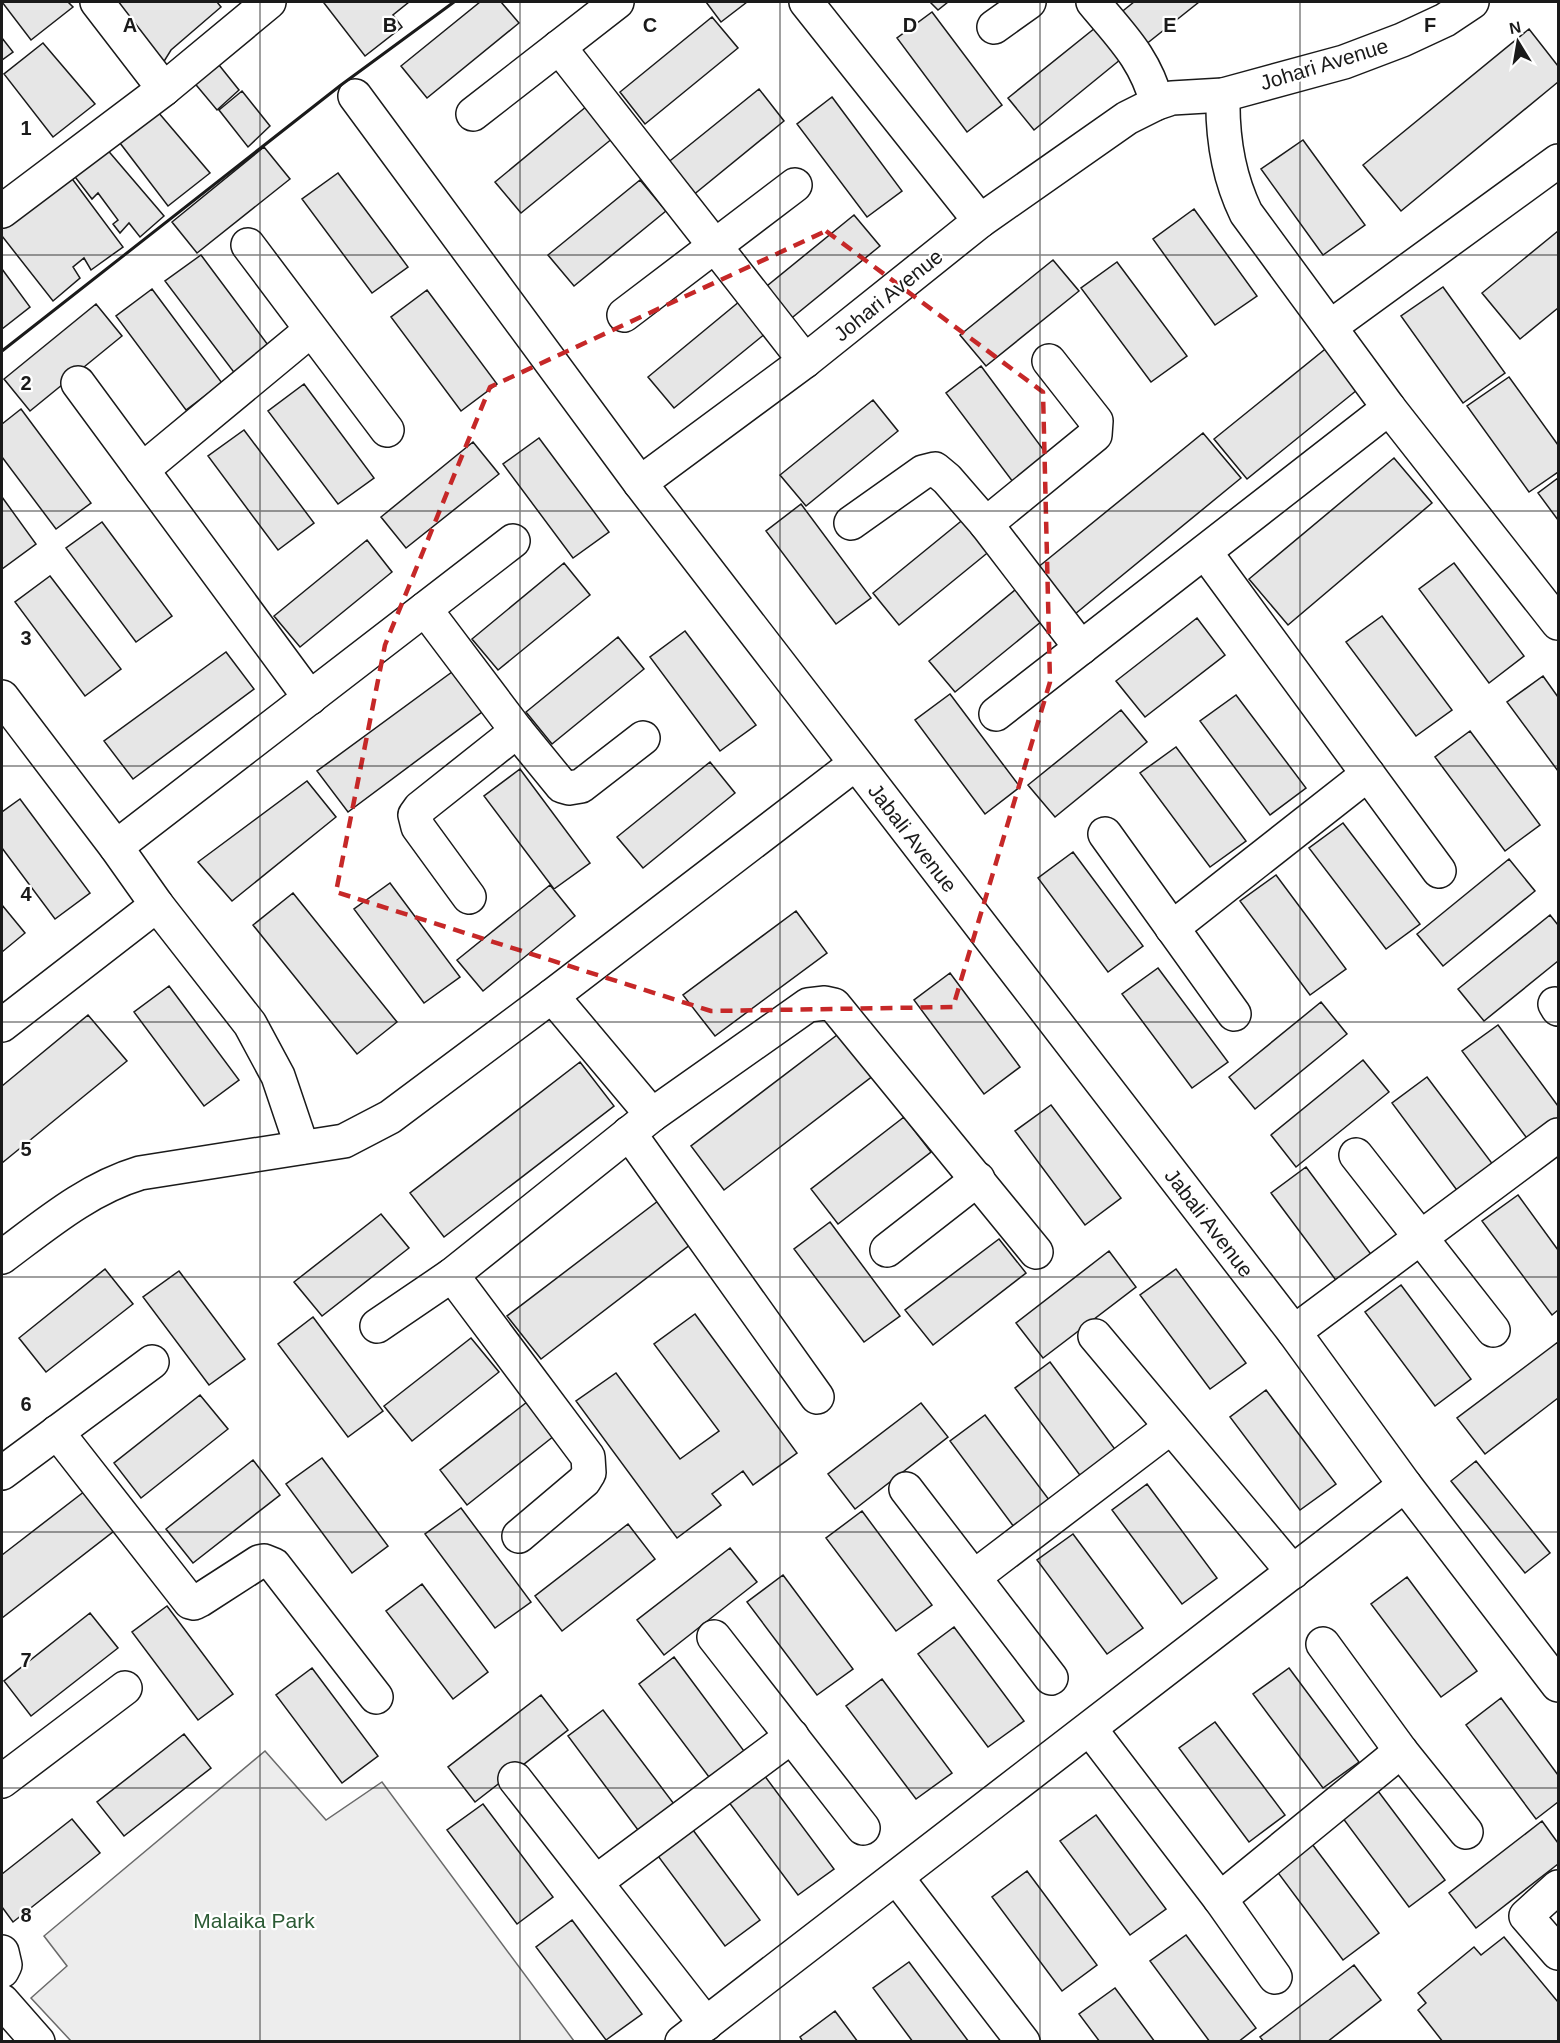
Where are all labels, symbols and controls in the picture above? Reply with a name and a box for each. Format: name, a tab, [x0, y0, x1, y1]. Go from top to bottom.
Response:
north arrow	[1488, 12, 1548, 72]
text: A	[123, 14, 137, 36]
text: B	[383, 14, 397, 36]
text: C	[643, 14, 657, 36]
text: D	[903, 14, 917, 36]
text: E	[1163, 14, 1177, 36]
text: F	[1424, 14, 1436, 36]
text: N	[1508, 18, 1523, 37]
street label: Johari Avenue	[1257, 34, 1391, 94]
text: 1	[20, 117, 32, 139]
street label: Johari Avenue	[829, 244, 947, 346]
text: 2	[20, 372, 32, 394]
text: 3	[20, 627, 32, 649]
street label: Jabali Avenue	[864, 779, 962, 896]
text: 4	[20, 883, 32, 905]
text: 5	[20, 1138, 32, 1160]
street label: Jabali Avenue	[1161, 1164, 1259, 1281]
text: 6	[20, 1393, 32, 1415]
text: 7	[20, 1649, 32, 1671]
text: 8	[20, 1904, 32, 1926]
park label: Malaika Park	[193, 1909, 315, 1932]

